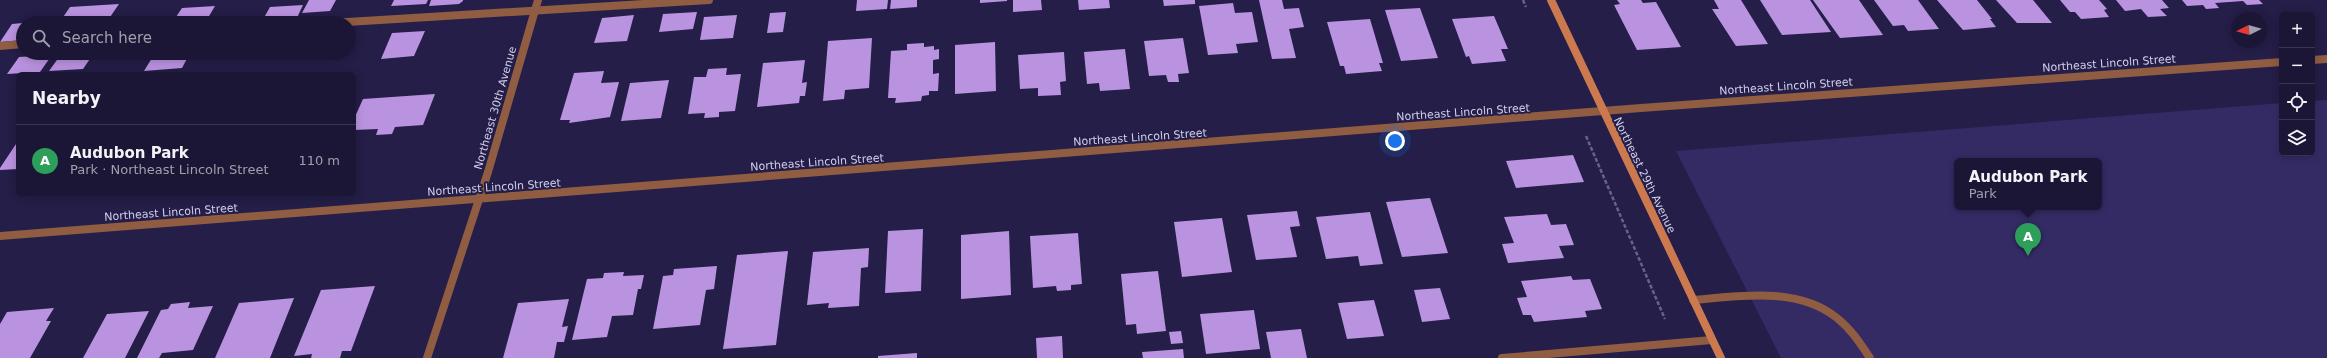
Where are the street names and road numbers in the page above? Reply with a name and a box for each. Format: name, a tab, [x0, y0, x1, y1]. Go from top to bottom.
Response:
street label: Northeast 30th Avenue	[472, 45, 519, 171]
street label: Northeast Lincoln Street	[2042, 52, 2177, 75]
street label: Northeast Lincoln Street	[1719, 75, 1854, 98]
street label: Northeast Lincoln Street	[1396, 101, 1531, 124]
street label: Northeast 29th Avenue	[1611, 115, 1678, 236]
street label: Northeast Lincoln Street	[1073, 126, 1208, 149]
street label: Northeast Lincoln Street	[750, 151, 885, 174]
street label: Northeast Lincoln Street	[427, 176, 562, 199]
street label: Northeast Lincoln Street	[104, 201, 239, 224]

